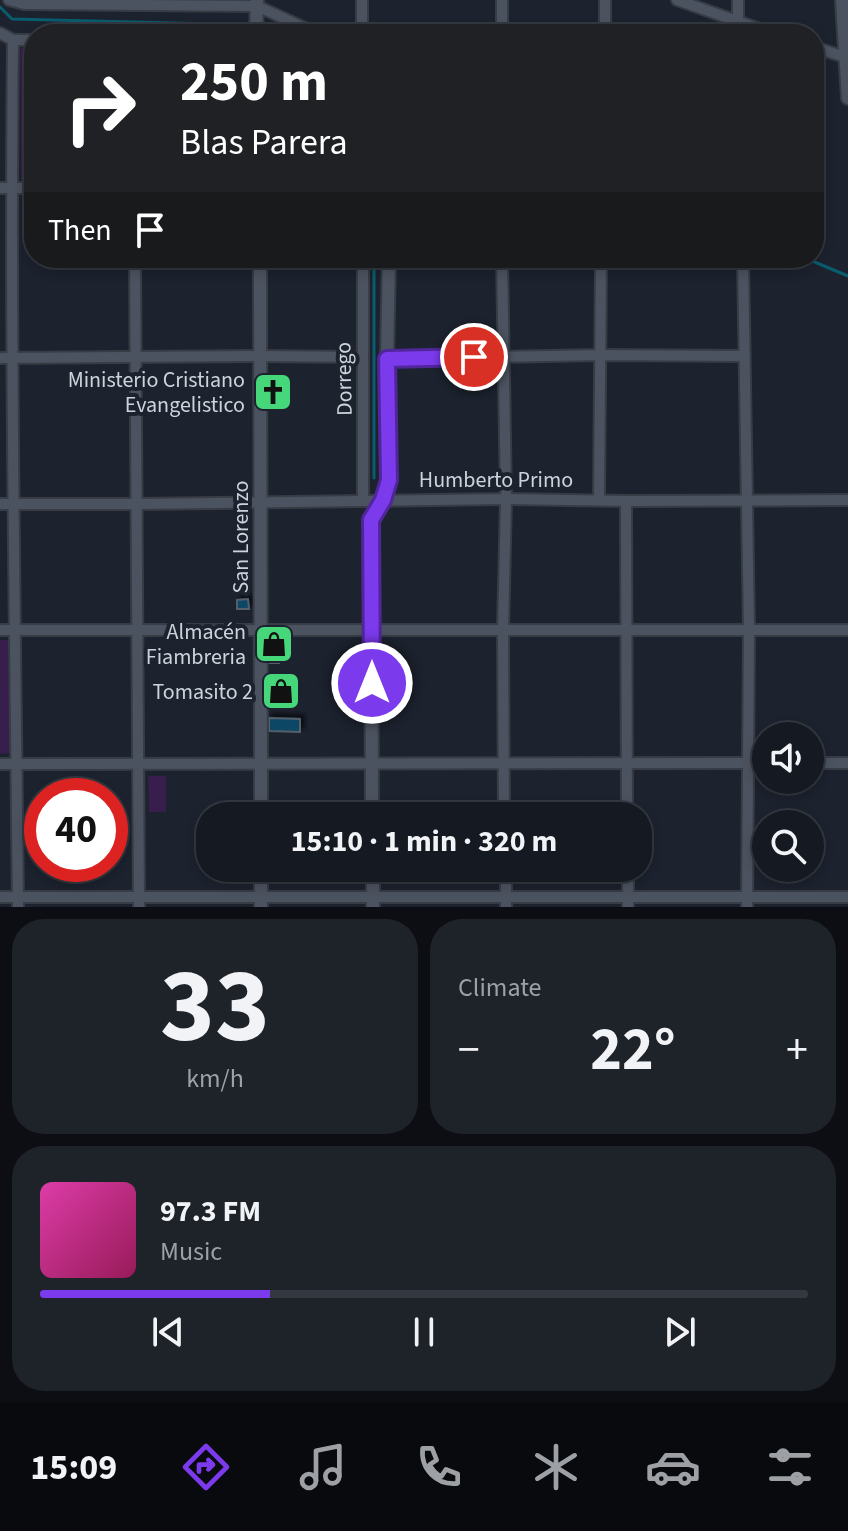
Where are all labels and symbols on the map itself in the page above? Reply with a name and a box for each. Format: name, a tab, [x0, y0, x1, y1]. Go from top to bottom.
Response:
pin	[440, 323, 508, 391]
street label: Dorrego	[327, 342, 361, 416]
place label: Ministerio Cristiano Evangelistico	[68, 364, 245, 421]
church icon: Ministerio Cristiano Evangelistico	[252, 371, 294, 413]
street label: Humberto Primo	[419, 464, 573, 496]
street label: San Lorenzo	[225, 480, 257, 594]
place label: Almacén Fiambreria	[146, 616, 246, 673]
shop icon: Almacén Fiambreria	[253, 623, 295, 665]
position arrow	[330, 641, 414, 725]
shop icon: Tomasito 2	[260, 670, 302, 712]
place label: Tomasito 2	[152, 676, 253, 708]
speed limit sign: 40	[24, 778, 128, 882]

